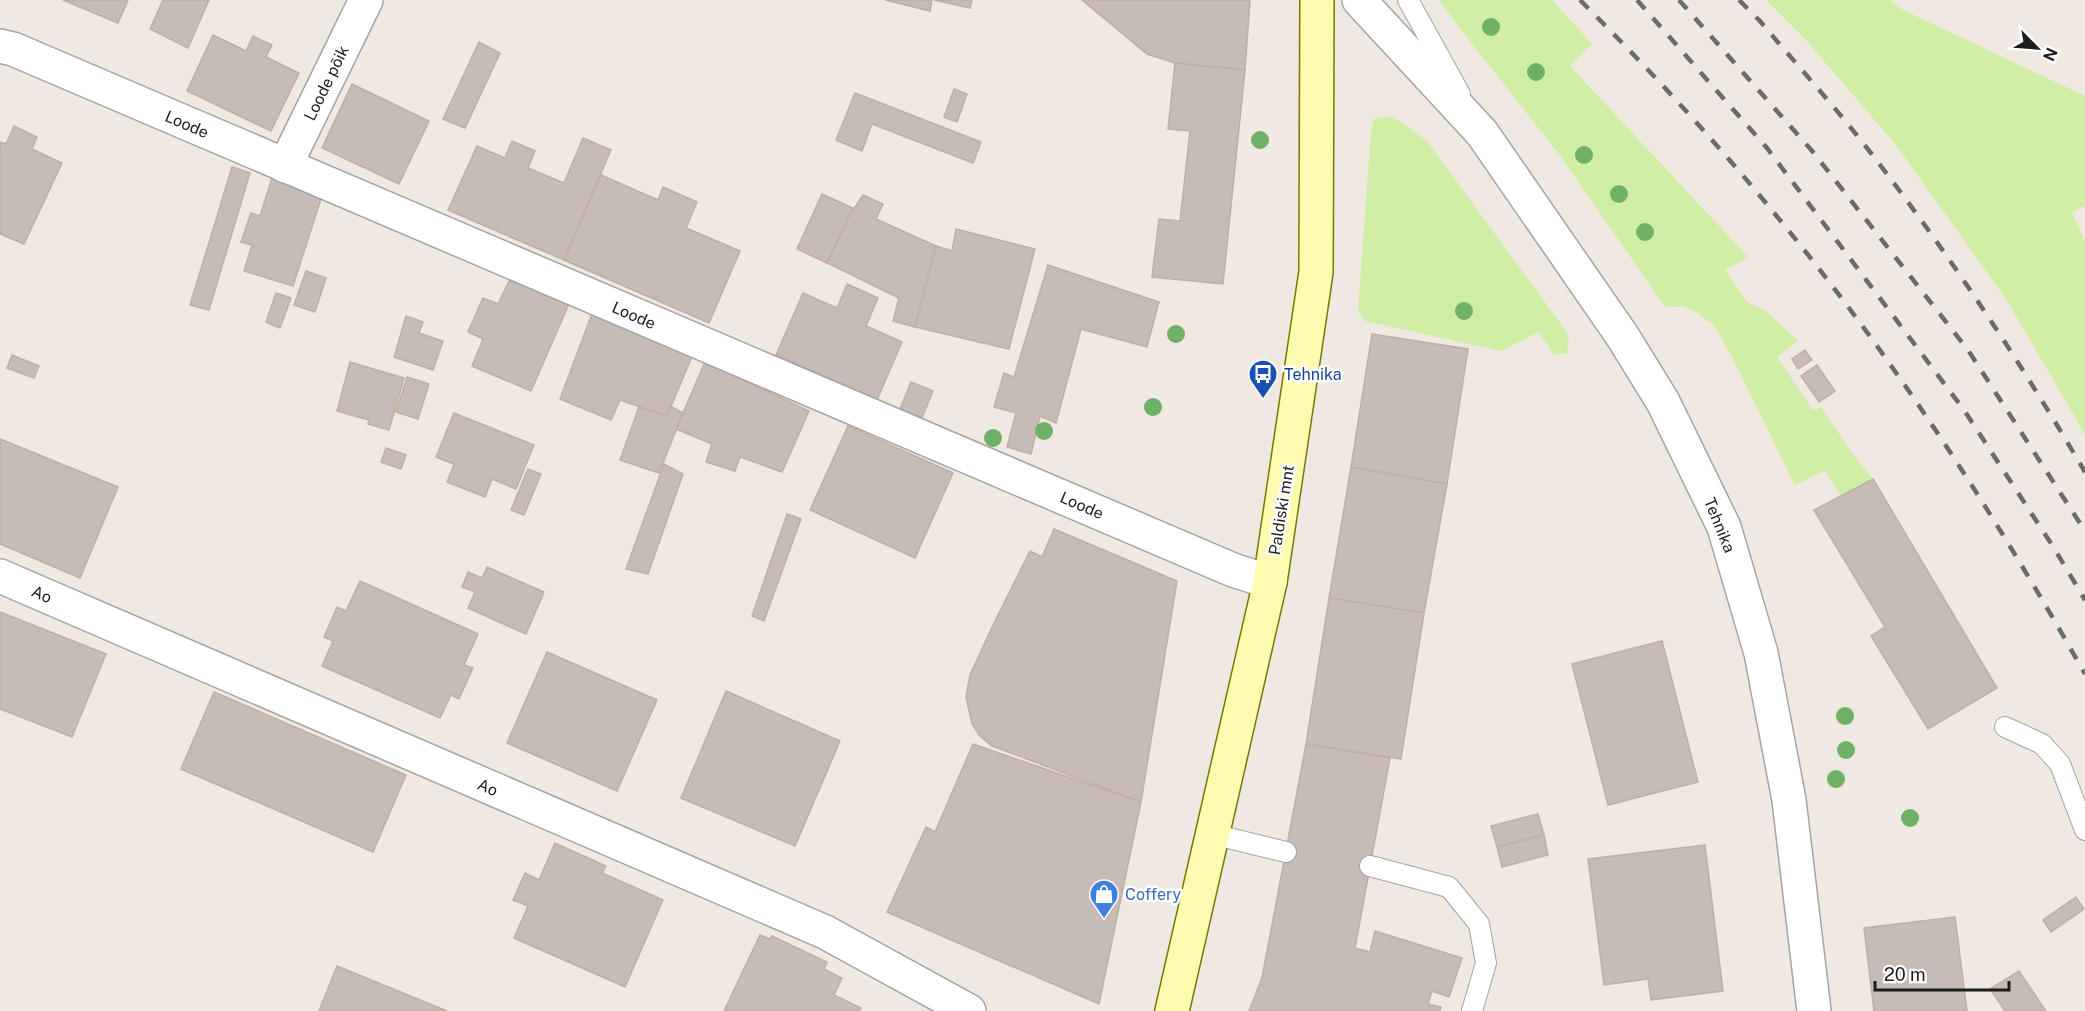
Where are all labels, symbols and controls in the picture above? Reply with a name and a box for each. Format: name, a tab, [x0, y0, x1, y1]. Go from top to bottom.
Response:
north arrow	[2007, 18, 2067, 78]
street label: Loode põik	[300, 43, 353, 124]
text: N	[2039, 44, 2061, 64]
street label: Loode	[162, 107, 212, 142]
street label: Loode	[609, 298, 659, 333]
bus stop icon: Tehnika	[1247, 358, 1279, 400]
place label: Tehnika	[1284, 365, 1342, 384]
street label: Paldiski mnt	[1265, 464, 1298, 556]
street label: Loode	[1057, 488, 1107, 523]
street label: Tehnika	[1700, 495, 1739, 555]
street label: Ao	[29, 582, 55, 607]
street label: Ao	[475, 775, 501, 800]
shop icon: Coffery	[1088, 878, 1120, 920]
place label: Coffery	[1125, 885, 1181, 904]
scale bar	[1875, 954, 2008, 992]
text: 20 m	[1884, 964, 1926, 985]

